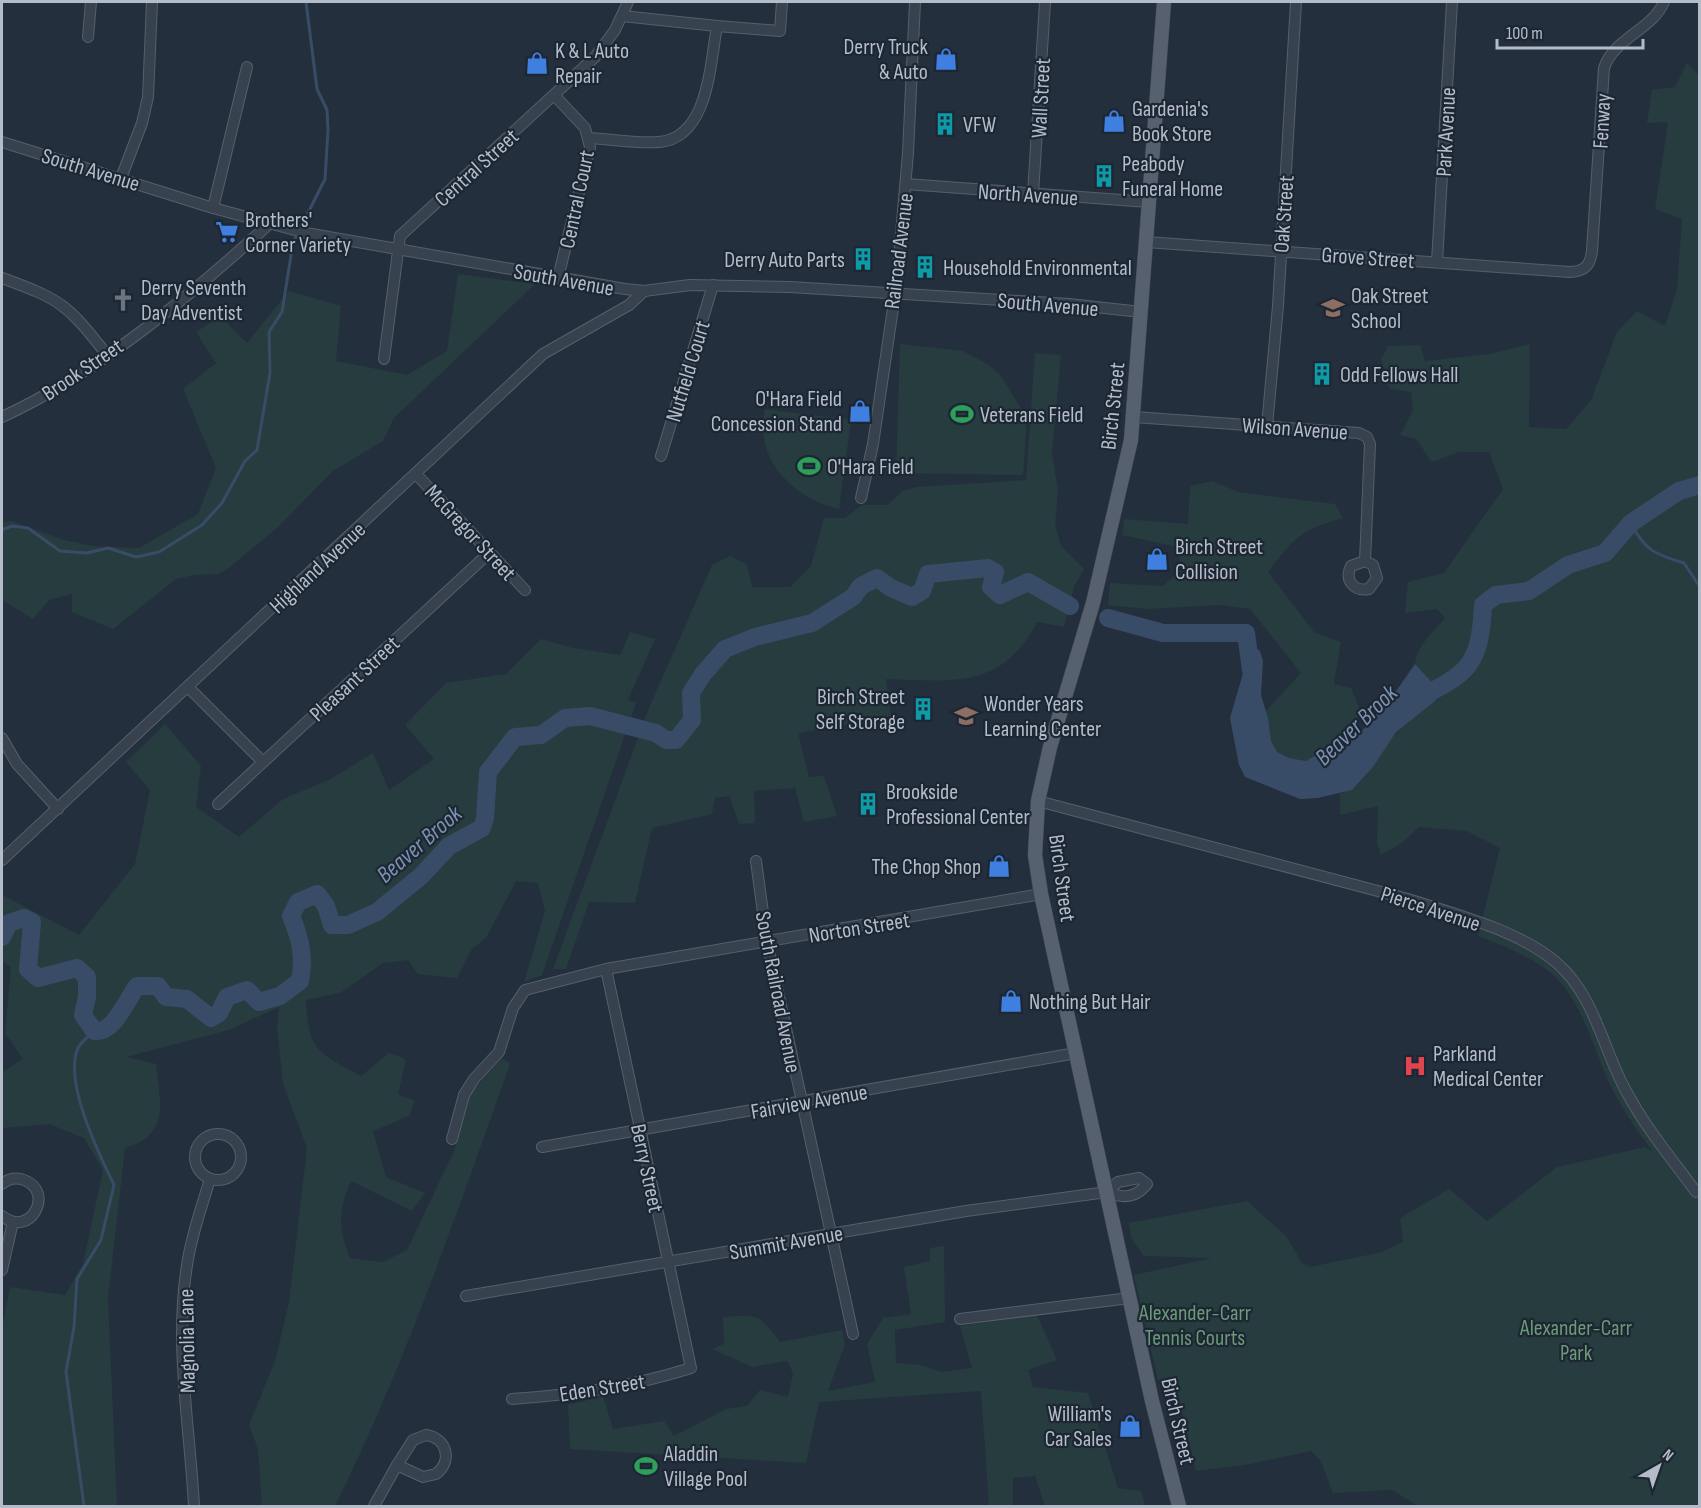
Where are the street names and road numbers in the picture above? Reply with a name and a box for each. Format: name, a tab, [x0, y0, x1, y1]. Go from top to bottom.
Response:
street label: Wall Street	[1026, 57, 1057, 139]
street label: Park Avenue	[1431, 87, 1462, 177]
street label: Fenway	[1588, 92, 1617, 149]
street label: Central Street	[429, 123, 525, 213]
street label: South Avenue	[38, 143, 143, 198]
street label: Central Court	[554, 147, 601, 251]
street label: Oak Street	[1268, 174, 1301, 254]
street label: North Avenue	[977, 179, 1079, 212]
street label: Railroad Avenue	[879, 192, 920, 311]
street label: Grove Street	[1321, 242, 1416, 275]
street label: South Avenue	[512, 258, 616, 303]
street label: South Avenue	[996, 288, 1099, 323]
street label: Nutfield Court	[660, 317, 717, 425]
street label: Brook Street	[37, 333, 129, 407]
street label: Birch Street	[1095, 361, 1132, 451]
street label: Wilson Avenue	[1241, 412, 1349, 447]
street label: McGregor Street	[419, 479, 521, 587]
street label: Highland Avenue	[264, 517, 372, 620]
street label: Pleasant Street	[304, 630, 406, 728]
street label: Birch Street	[1042, 833, 1081, 924]
street label: Pierce Avenue	[1377, 881, 1484, 938]
street label: Norton Street	[807, 907, 912, 950]
street label: South Railroad Avenue	[749, 909, 806, 1075]
street label: Fairview Avenue	[749, 1079, 870, 1126]
street label: Berry Street	[624, 1122, 669, 1215]
street label: Summit Avenue	[727, 1220, 845, 1267]
street label: Magnolia Lane	[173, 1289, 202, 1393]
street label: Eden Street	[558, 1368, 647, 1409]
street label: Birch Street	[1154, 1375, 1201, 1468]

